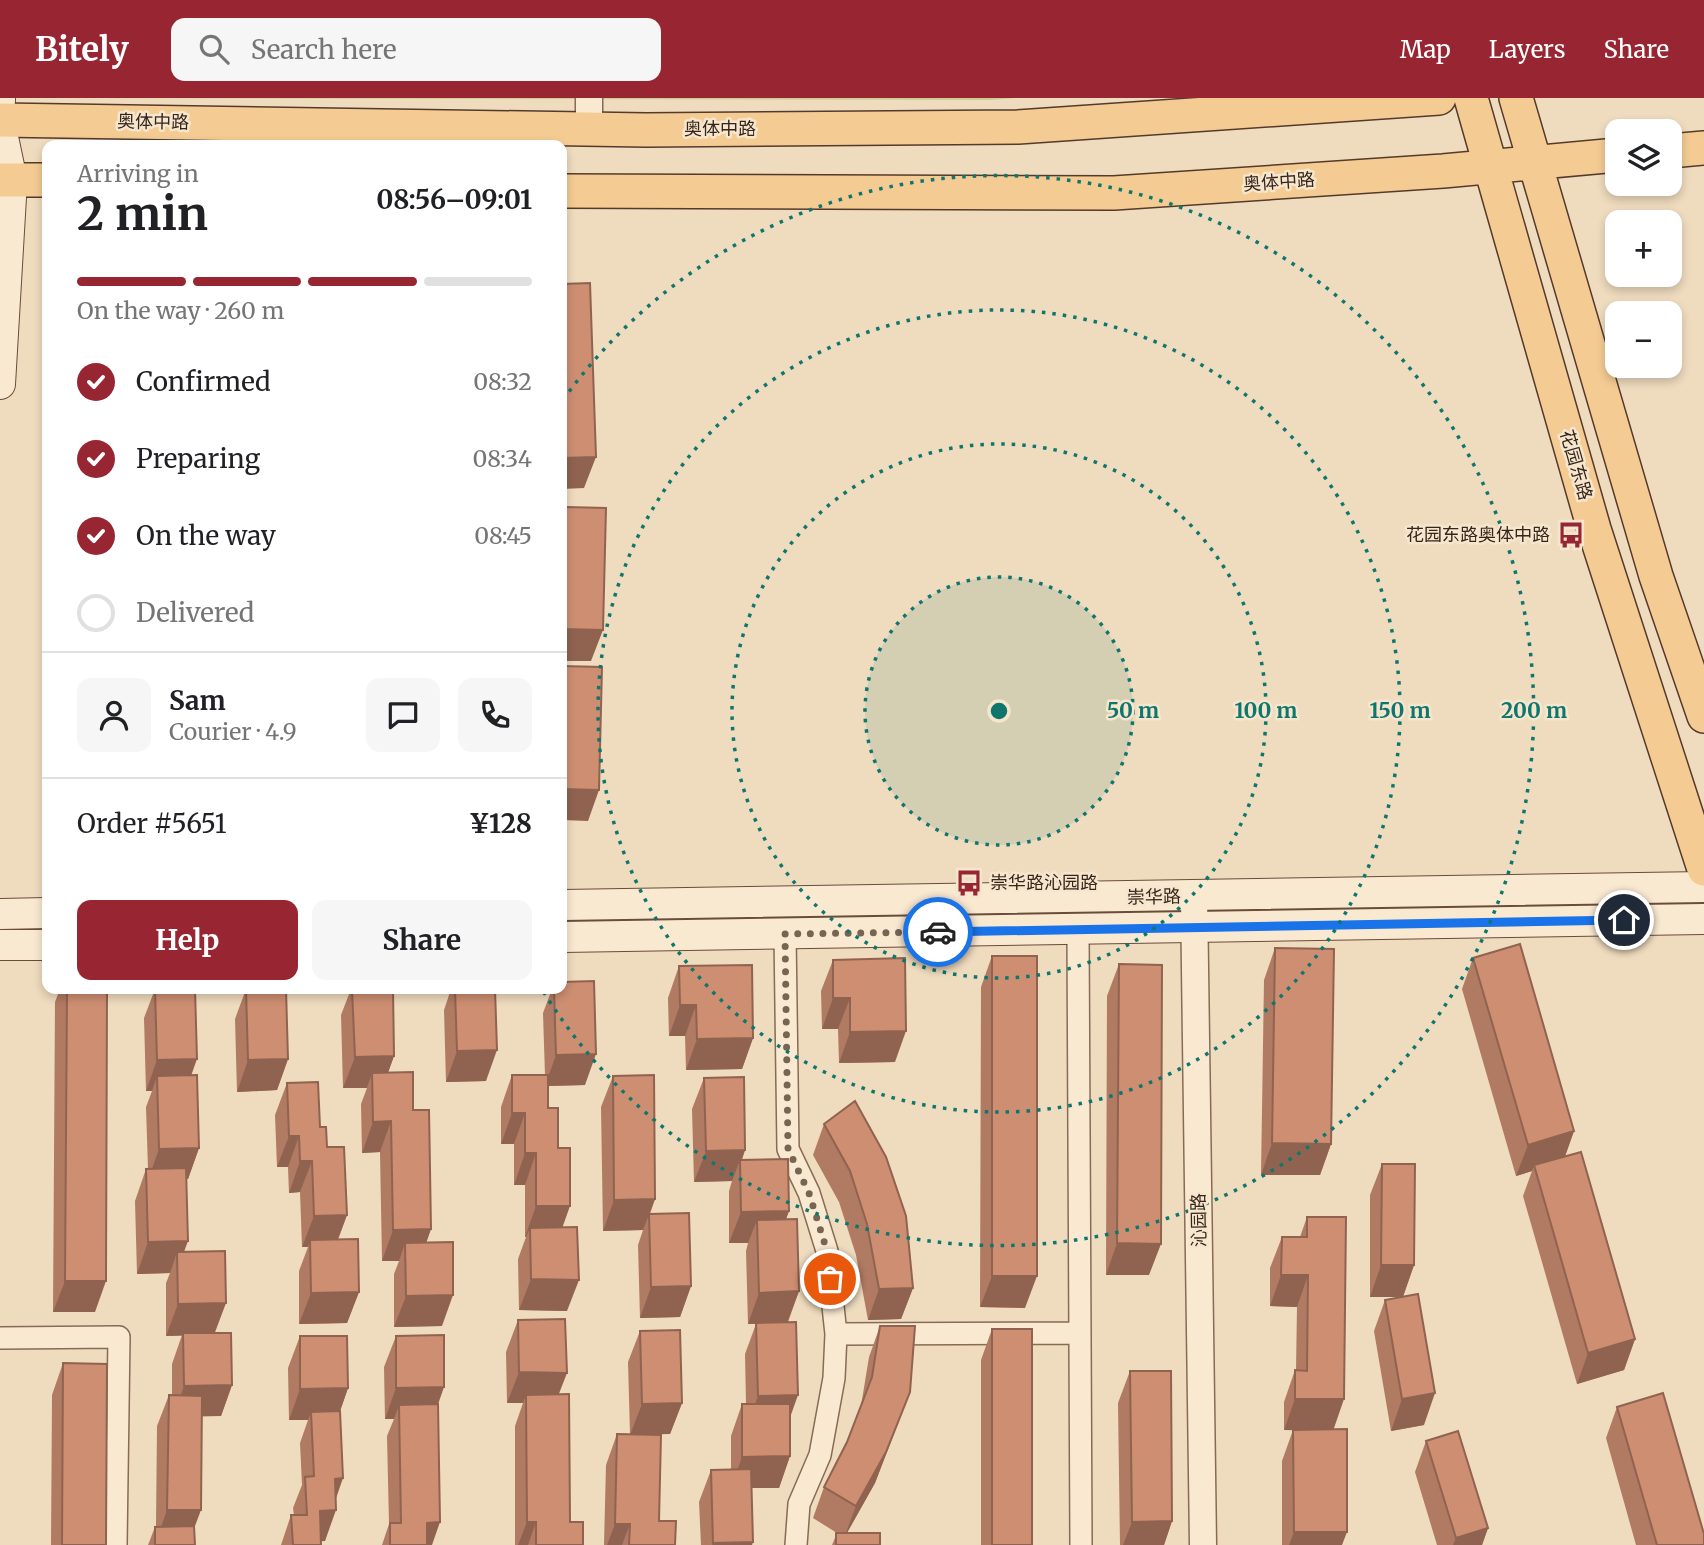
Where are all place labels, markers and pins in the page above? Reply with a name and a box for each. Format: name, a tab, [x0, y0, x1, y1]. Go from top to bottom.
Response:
bus stop icon: 花园东路奥体中路	[1556, 520, 1586, 550]
place label: 花园东路奥体中路	[1406, 523, 1550, 546]
centre of rings	[987, 699, 1011, 723]
bus stop icon: 崇华路沁园路	[954, 868, 984, 898]
place label: 崇华路沁园路	[990, 871, 1098, 894]
pin	[1594, 890, 1654, 950]
pin	[800, 1249, 860, 1309]

